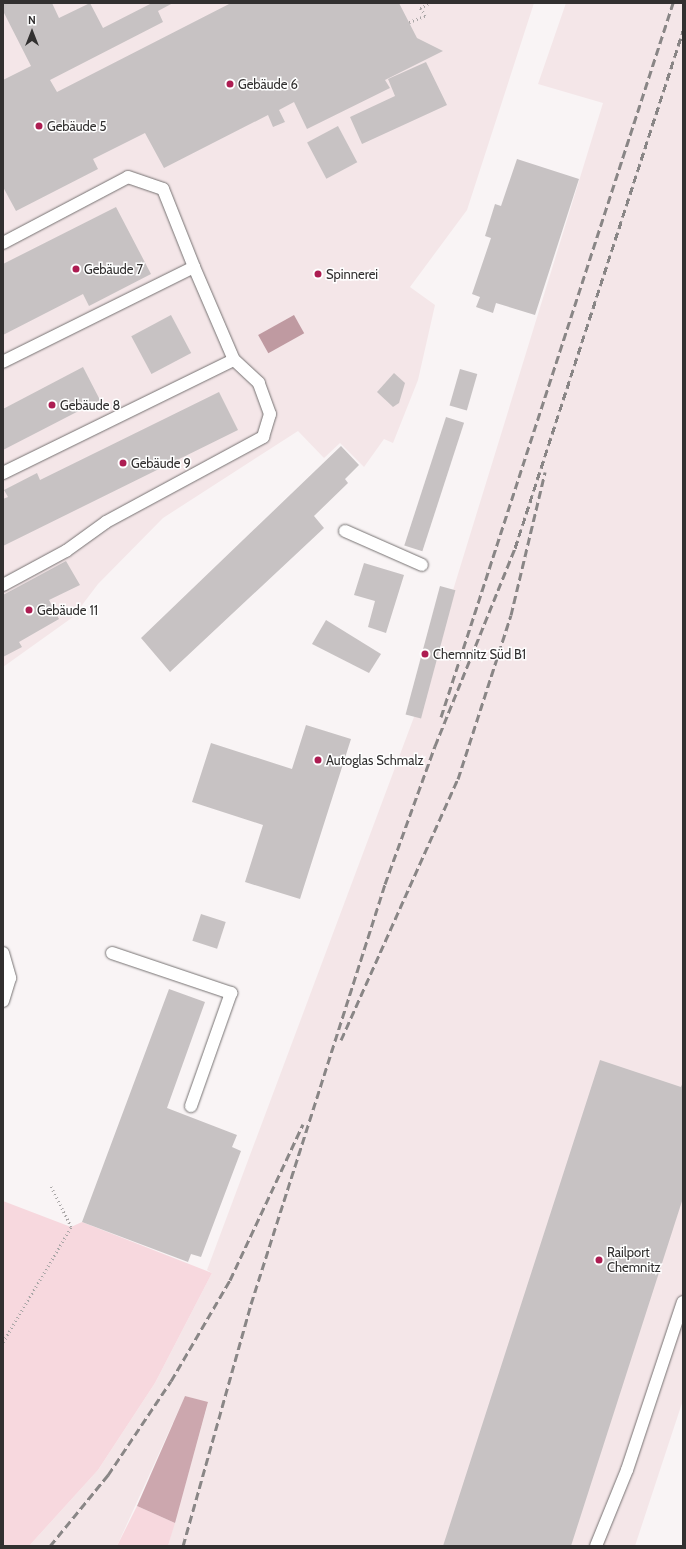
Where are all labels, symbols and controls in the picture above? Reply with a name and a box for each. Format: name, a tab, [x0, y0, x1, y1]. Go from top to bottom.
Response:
north arrow	[12, 12, 52, 52]
text: N	[28, 13, 36, 27]
place label: Gebäude 6	[238, 76, 298, 92]
marker: Gebäude 6	[225, 79, 235, 89]
place label: Gebäude 5	[47, 118, 106, 134]
marker: Gebäude 5	[34, 121, 44, 131]
place label: Gebäude 7	[84, 261, 143, 277]
marker: Gebäude 7	[71, 264, 81, 274]
place label: Spinnerei	[326, 266, 378, 282]
marker: Spinnerei	[313, 269, 323, 279]
place label: Gebäude 8	[60, 397, 120, 413]
marker: Gebäude 8	[47, 400, 57, 410]
place label: Gebäude 9	[131, 455, 191, 471]
marker: Gebäude 9	[118, 458, 128, 468]
place label: Gebäude 11	[37, 602, 98, 618]
marker: Gebäude 11	[24, 605, 34, 615]
place label: Chemnitz Süd B1	[433, 646, 526, 662]
marker: Chemnitz Süd B1	[420, 649, 430, 659]
place label: Autoglas Schmalz	[326, 752, 424, 768]
marker: Autoglas Schmalz	[313, 755, 323, 765]
place label: Railport Chemnitz	[607, 1245, 661, 1276]
marker: Railport Chemnitz	[594, 1255, 604, 1265]

